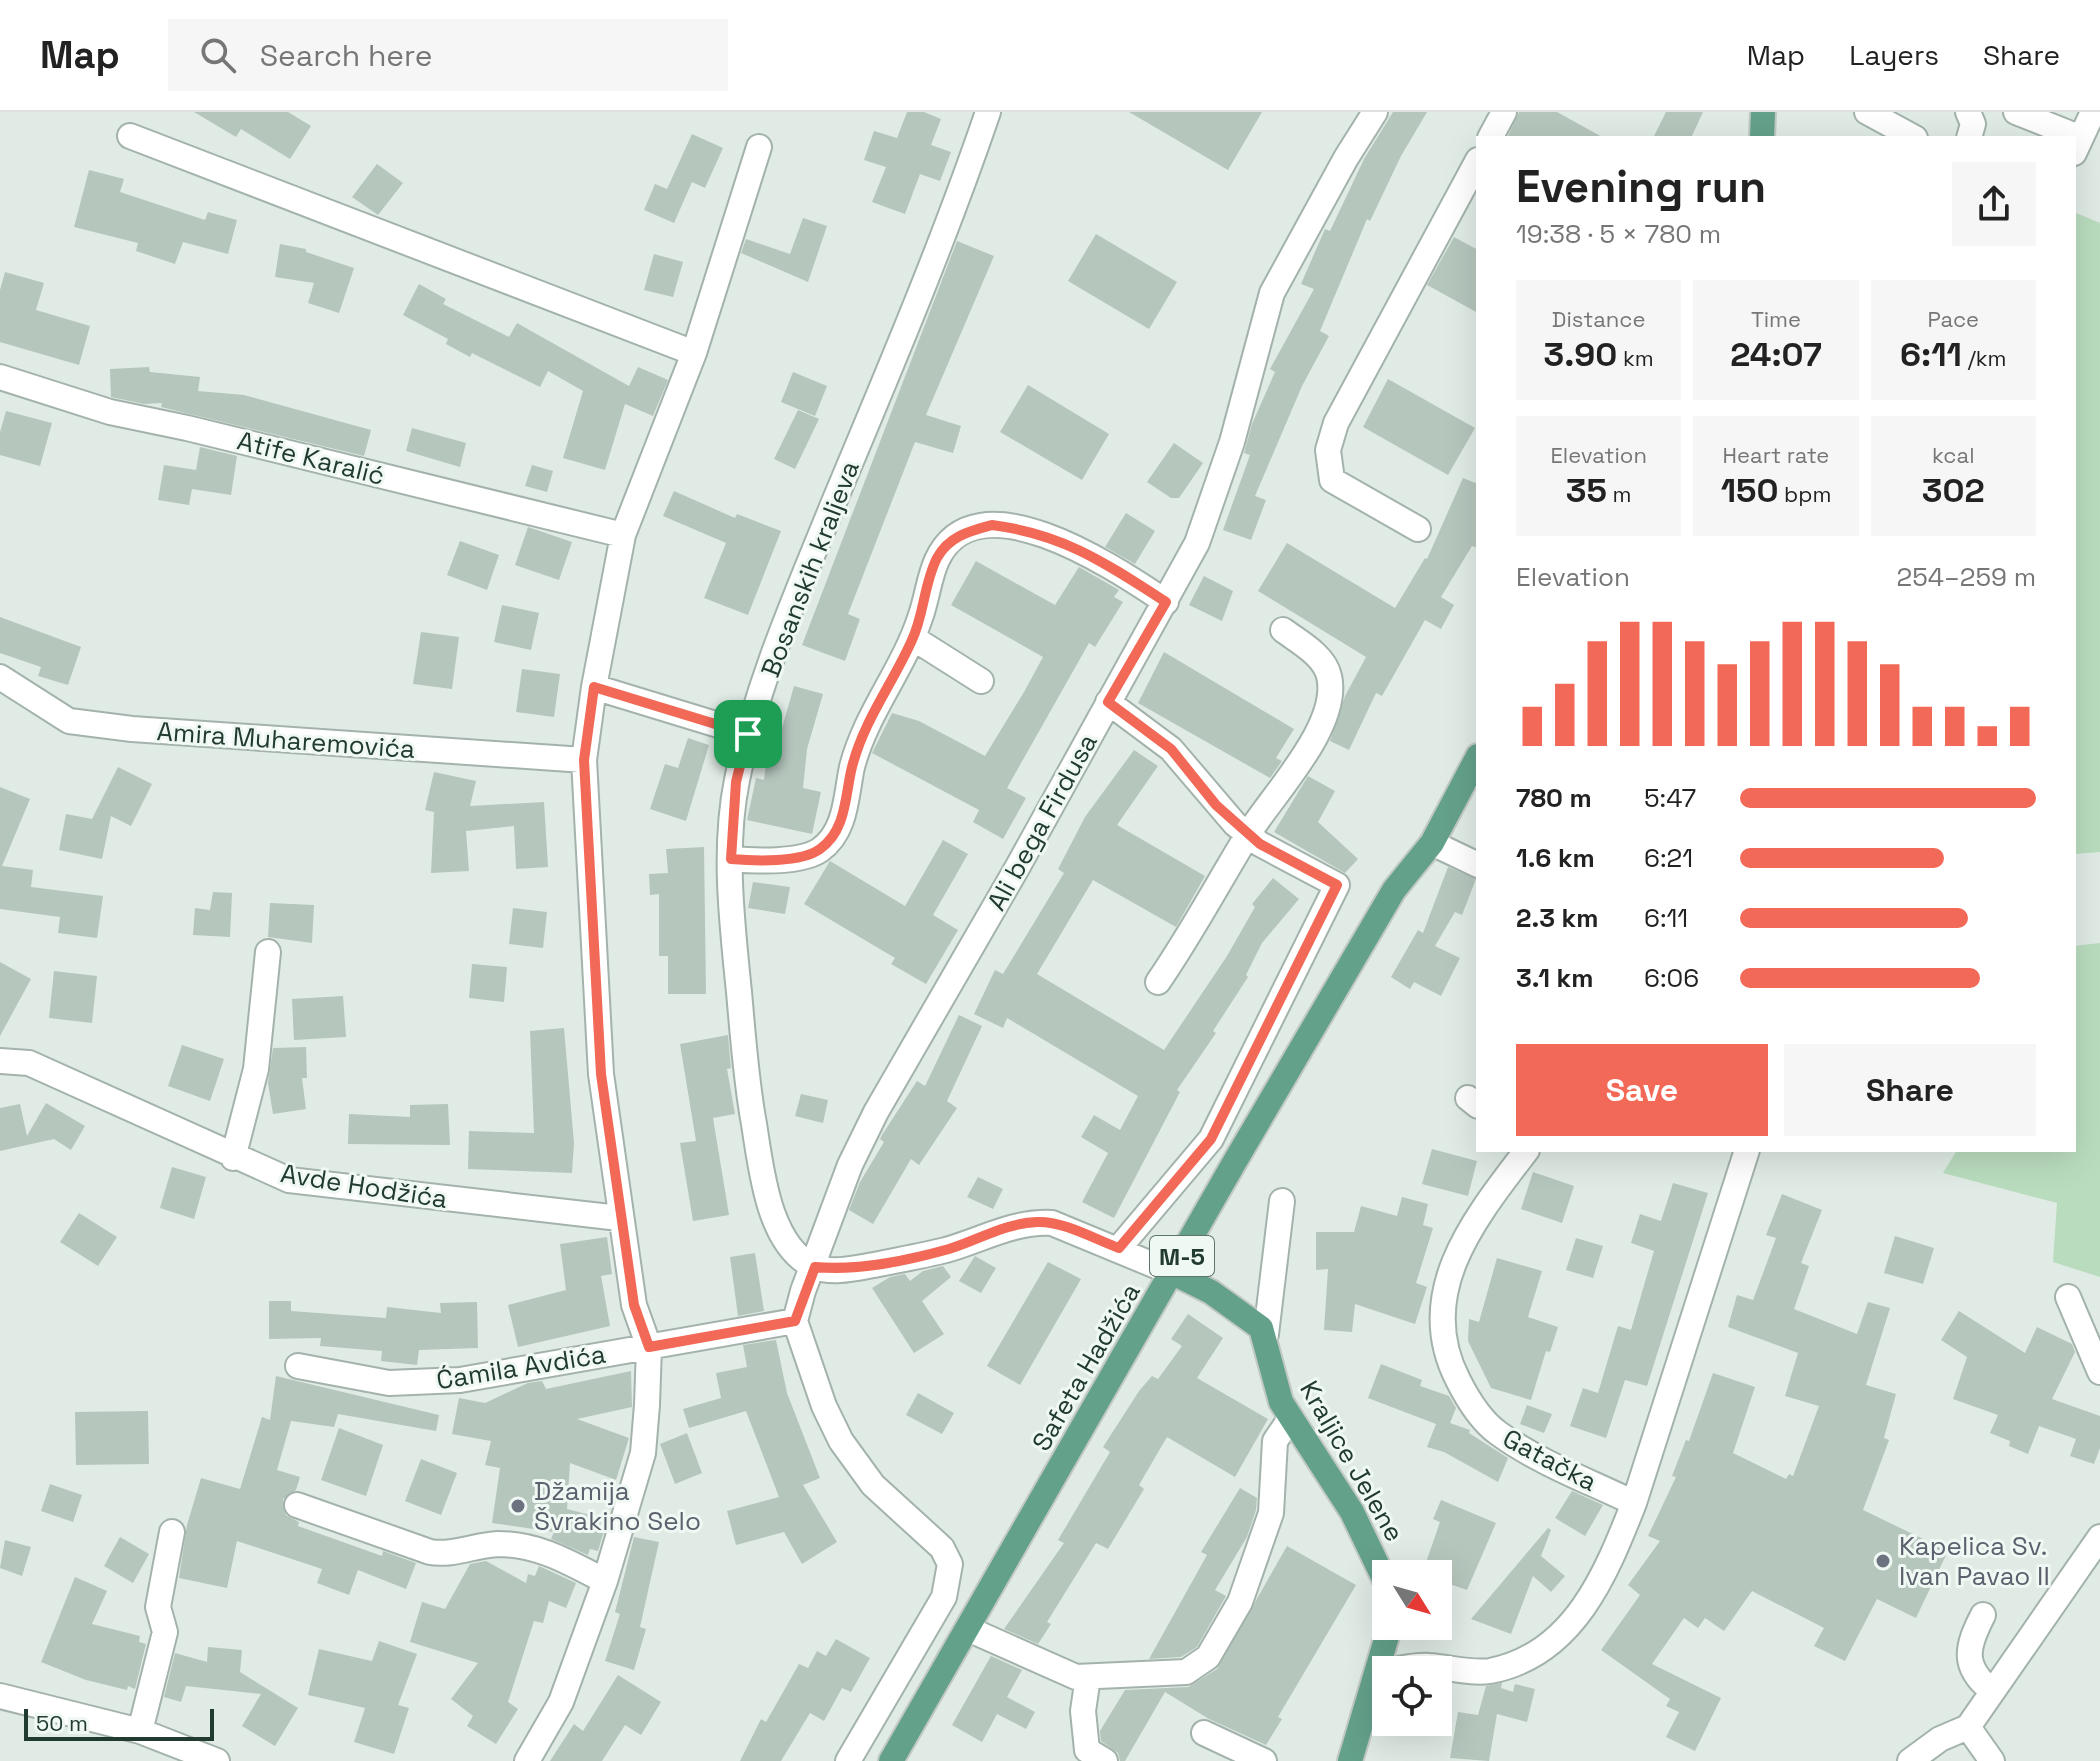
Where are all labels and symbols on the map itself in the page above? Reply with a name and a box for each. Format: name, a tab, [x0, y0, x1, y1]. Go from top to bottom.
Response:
street label: Atife Karalić	[234, 423, 388, 493]
street label: Bosanskih kraljeva	[753, 456, 867, 682]
pin	[714, 700, 782, 768]
street label: Amira Muharemovića	[156, 714, 416, 766]
street label: Ali bega Firdusa	[979, 727, 1105, 916]
street label: Avde Hodžića	[278, 1156, 450, 1216]
road number: M-5	[1150, 1236, 1214, 1276]
street label: Safeta Hadžića	[1024, 1277, 1148, 1457]
street label: Ćamila Avdića	[434, 1337, 608, 1397]
street label: Kraljice Jelene	[1292, 1374, 1412, 1548]
street label: Gatačka	[1497, 1421, 1603, 1499]
place label: Džamija Švrakino Selo	[534, 1474, 701, 1538]
marker: Džamija Švrakino Selo	[509, 1497, 527, 1515]
place label: Kapelica Sv. Ivan Pavao II	[1899, 1529, 2050, 1593]
marker: Kapelica Sv. Ivan Pavao II	[1874, 1552, 1892, 1570]
north arrow	[1372, 1560, 1452, 1640]
scale bar	[24, 1705, 214, 1741]

